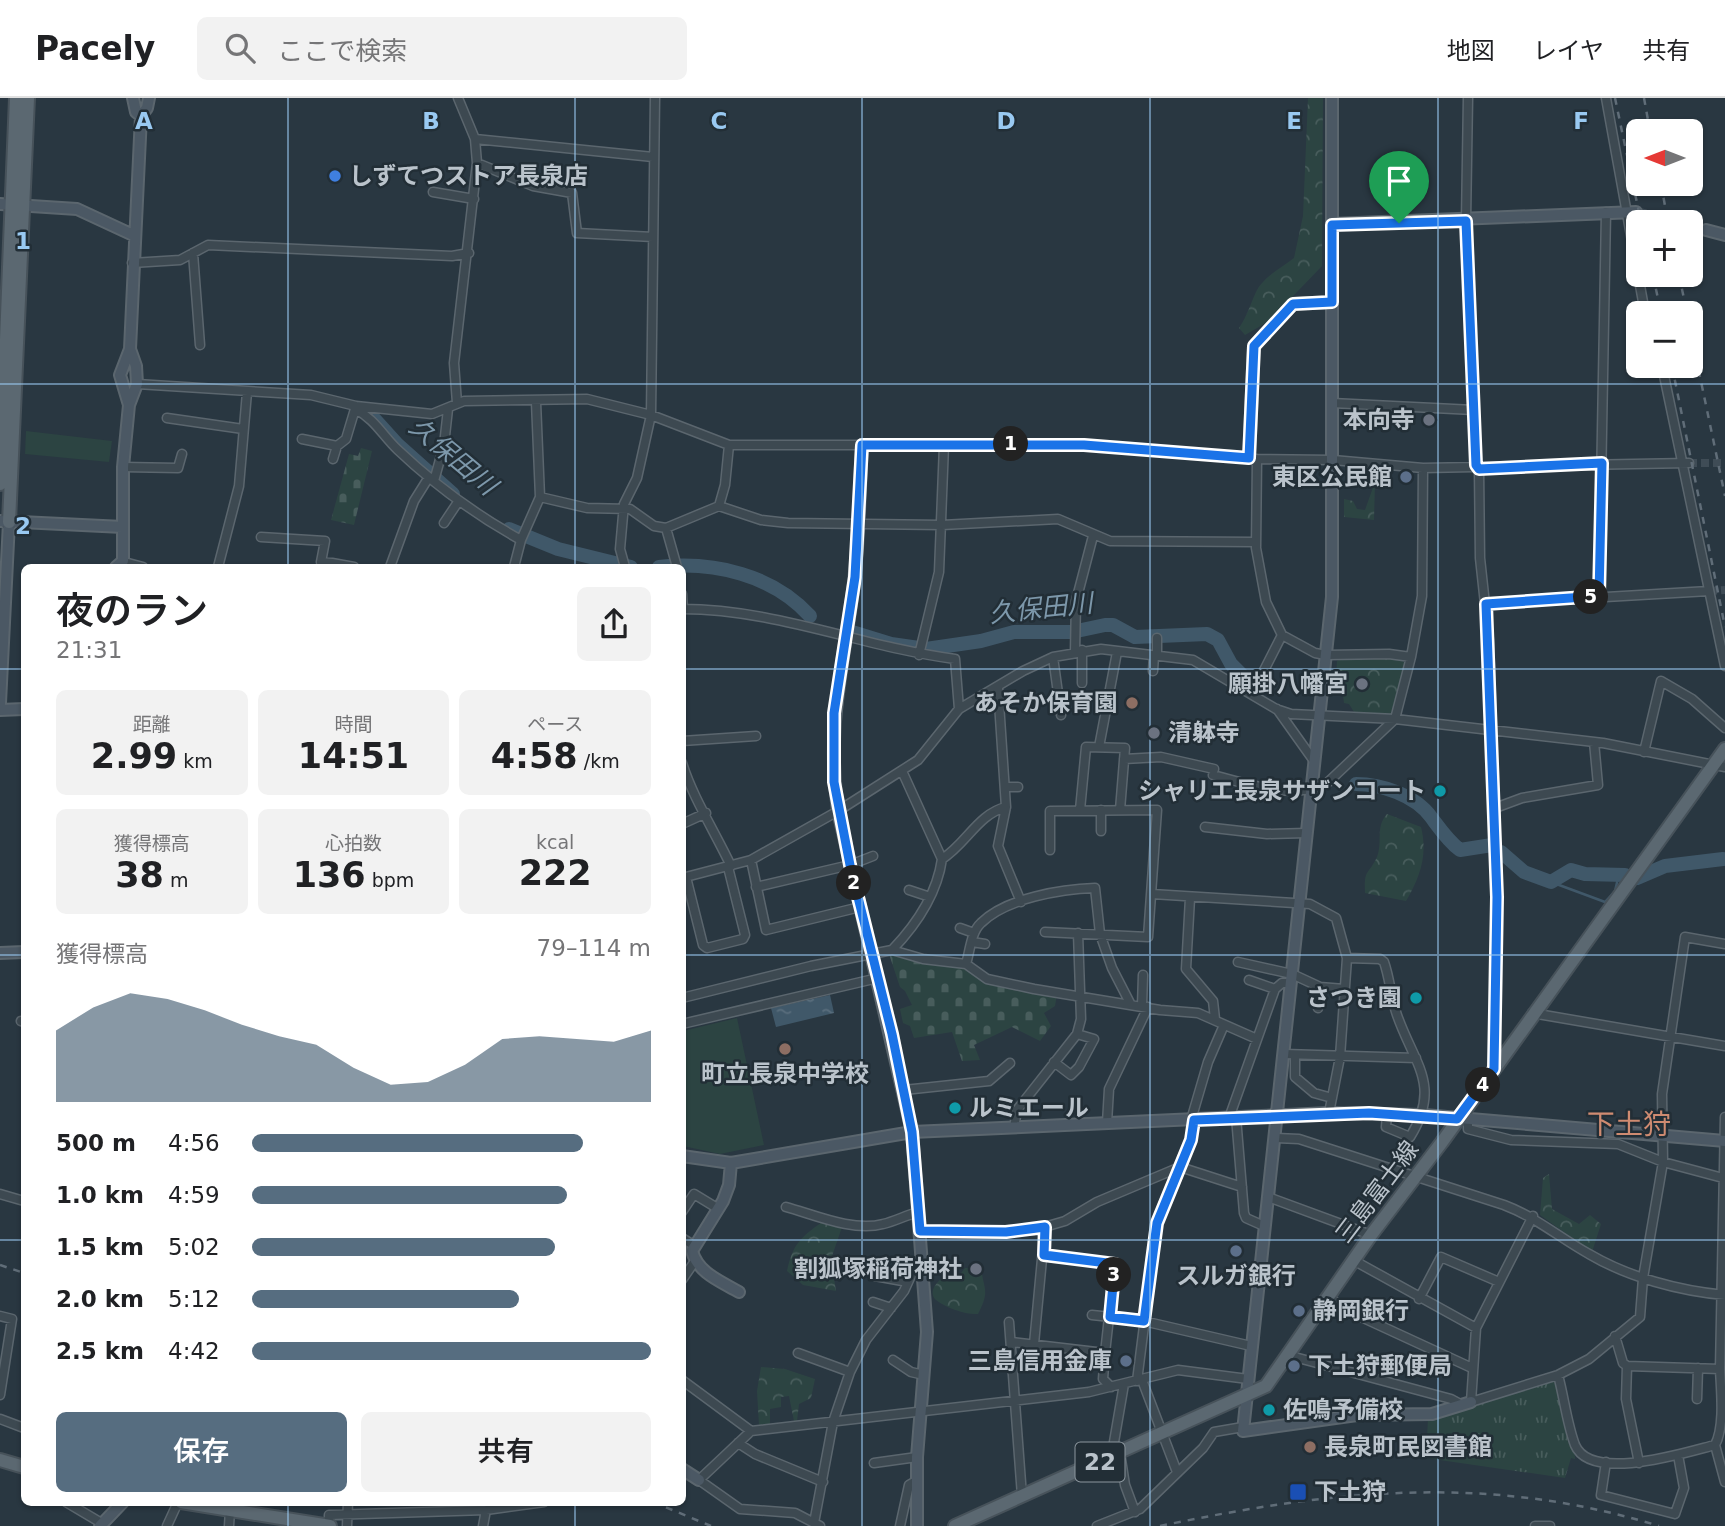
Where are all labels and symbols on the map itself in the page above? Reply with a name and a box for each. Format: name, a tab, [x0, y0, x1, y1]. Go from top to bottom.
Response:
text: A	[135, 108, 153, 134]
text: B	[422, 108, 440, 134]
text: C	[711, 108, 727, 134]
text: D	[996, 108, 1016, 134]
text: E	[1286, 108, 1302, 134]
text: F	[1573, 108, 1589, 134]
north arrow	[1626, 119, 1703, 196]
pin	[1369, 151, 1429, 223]
place label: しずてつストア長泉店	[349, 162, 588, 190]
marker: しずてつストア長泉店	[327, 168, 343, 184]
text: 1	[15, 228, 31, 254]
place label: 本向寺	[1343, 406, 1415, 434]
water label: 久保田川	[404, 411, 505, 503]
marker: 本向寺	[1421, 412, 1437, 428]
pin: 1	[993, 426, 1028, 462]
place label: 東区公民館	[1272, 463, 1392, 491]
marker: 東区公民館	[1398, 469, 1414, 485]
text: 2	[15, 513, 31, 539]
pin: 5	[1574, 580, 1608, 614]
water label: 久保田川	[988, 587, 1097, 628]
place label: 願掛八幡宮	[1228, 670, 1348, 698]
marker: 願掛八幡宮	[1354, 676, 1370, 692]
place label: あそか保育園	[974, 689, 1118, 717]
marker: あそか保育園	[1124, 695, 1140, 711]
place label: 清躰寺	[1168, 719, 1240, 747]
marker: 清躰寺	[1146, 725, 1162, 741]
place label: シャリエ長泉サザンコート	[1138, 777, 1426, 805]
marker: シャリエ長泉サザンコート	[1432, 783, 1448, 799]
pin: 2	[836, 866, 872, 900]
place label: さつき園	[1306, 984, 1402, 1012]
marker: さつき園	[1408, 990, 1424, 1006]
marker: 町立長泉中学校	[777, 1041, 793, 1057]
place label: 町立長泉中学校	[701, 1060, 869, 1088]
pin: 4	[1466, 1068, 1500, 1102]
place label: ルミエール	[969, 1094, 1089, 1122]
marker: ルミエール	[947, 1100, 963, 1116]
district label: 下土狩	[1587, 1108, 1671, 1141]
street label: 三島富士線	[1330, 1136, 1424, 1248]
marker: スルガ銀行	[1228, 1243, 1244, 1259]
place label: 割狐塚稲荷神社	[794, 1255, 962, 1283]
pin: 3	[1096, 1258, 1132, 1292]
marker: 割狐塚稲荷神社	[968, 1261, 984, 1277]
place label: スルガ銀行	[1176, 1262, 1296, 1290]
place label: 静岡銀行	[1313, 1297, 1409, 1325]
marker: 静岡銀行	[1291, 1303, 1307, 1319]
place label: 三島信用金庫	[968, 1347, 1112, 1375]
place label: 下土狩郵便局	[1308, 1352, 1452, 1380]
marker: 三島信用金庫	[1118, 1353, 1134, 1369]
marker: 下土狩郵便局	[1286, 1358, 1302, 1374]
place label: 佐鳴予備校	[1283, 1396, 1403, 1424]
marker: 佐鳴予備校	[1261, 1402, 1277, 1418]
place label: 長泉町民図書館	[1324, 1433, 1492, 1461]
marker: 長泉町民図書館	[1302, 1439, 1318, 1455]
road number: 22	[1076, 1442, 1124, 1482]
place label: 下土狩	[1314, 1478, 1386, 1506]
marker: 下土狩	[1288, 1482, 1308, 1502]

